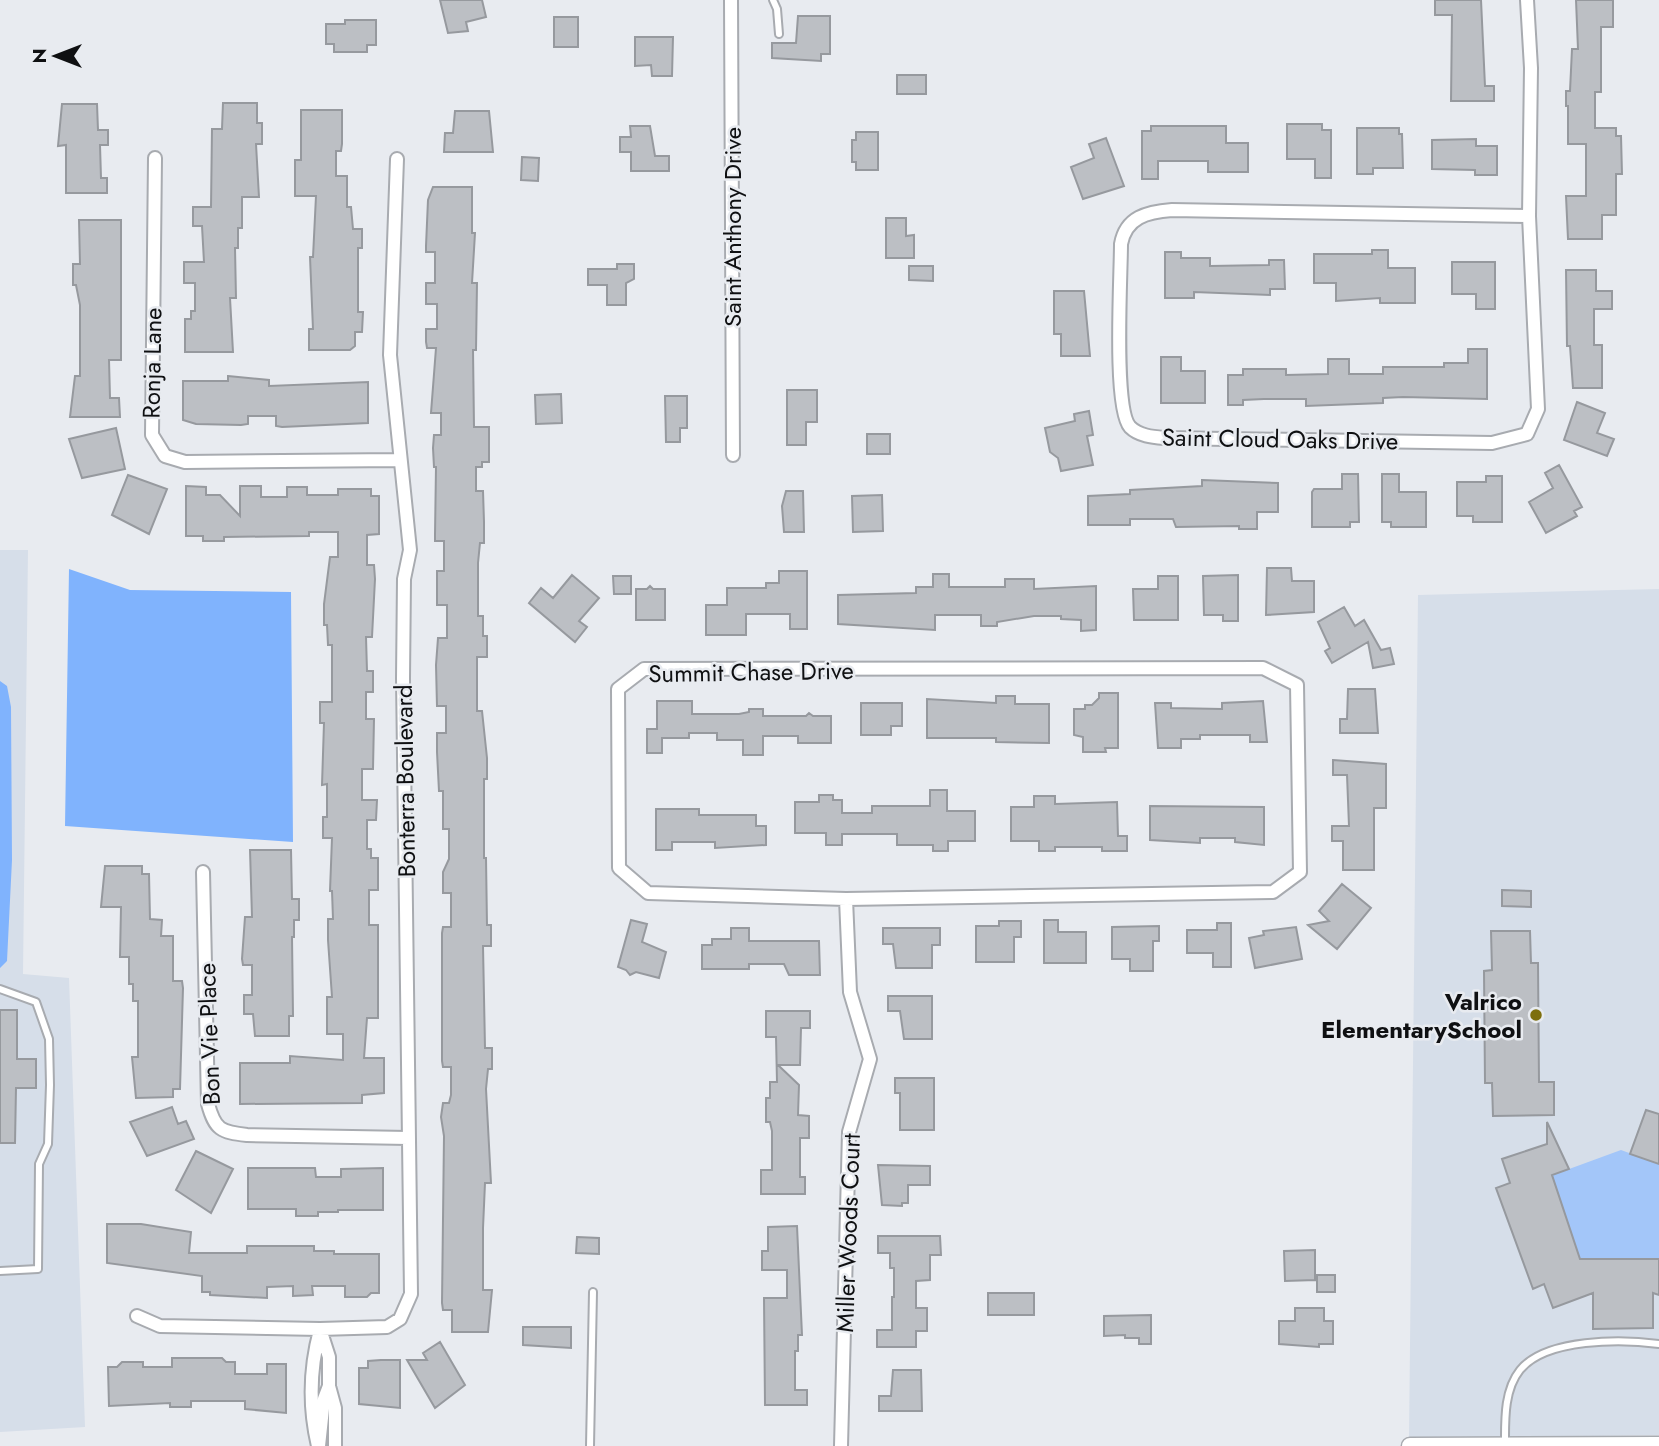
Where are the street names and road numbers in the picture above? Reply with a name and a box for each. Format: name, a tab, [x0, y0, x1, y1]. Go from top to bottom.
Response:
street label: Saint Anthony Drive	[715, 127, 750, 327]
street label: Ronja Lane	[134, 307, 170, 419]
street label: Saint Cloud Oaks Drive	[1162, 419, 1398, 459]
street label: Summit Chase Drive	[648, 653, 854, 691]
street label: Bonterra Boulevard	[386, 684, 424, 878]
street label: Bon Vie Place	[189, 962, 229, 1106]
street label: Miller Woods Court	[827, 1133, 869, 1333]

